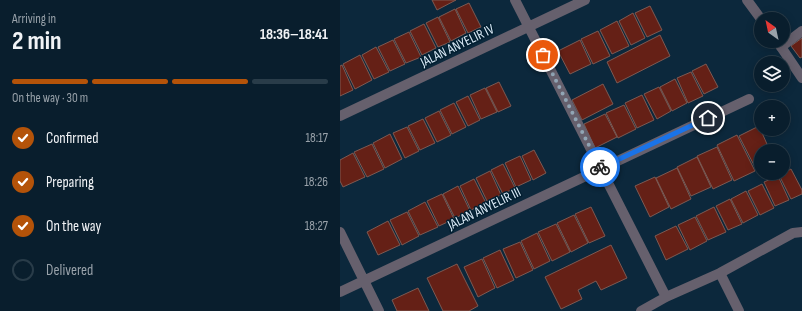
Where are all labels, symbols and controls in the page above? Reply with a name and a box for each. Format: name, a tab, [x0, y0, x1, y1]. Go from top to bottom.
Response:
text: Arriving in	[12, 11, 56, 27]
north arrow	[754, 12, 790, 48]
map controls	[754, 12, 790, 180]
street label: JALAN ANYELIR IV	[417, 20, 498, 71]
text: 18:36–18:41	[260, 25, 328, 44]
text: 2 min	[12, 26, 62, 57]
pin	[526, 38, 560, 72]
icon: bag	[532, 44, 554, 66]
button: layers	[754, 56, 790, 92]
text: On the way · 30 m	[12, 90, 88, 106]
button: +	[754, 100, 790, 136]
pin	[691, 101, 725, 135]
icon: home	[697, 107, 719, 129]
icon: check	[12, 127, 34, 149]
text: Confirmed	[46, 129, 99, 148]
text: 18:17	[306, 130, 328, 146]
button: −	[754, 144, 790, 180]
courier	[580, 147, 620, 187]
icon: bike	[589, 156, 611, 178]
icon: check	[12, 171, 34, 193]
text: Preparing	[46, 173, 94, 192]
text: 18:26	[304, 174, 328, 190]
street label: JALAN ANYELIR III	[444, 183, 524, 234]
icon: check	[12, 215, 34, 237]
text: On the way	[46, 217, 101, 236]
text: 18:27	[305, 218, 328, 234]
text: Delivered	[46, 261, 93, 280]

